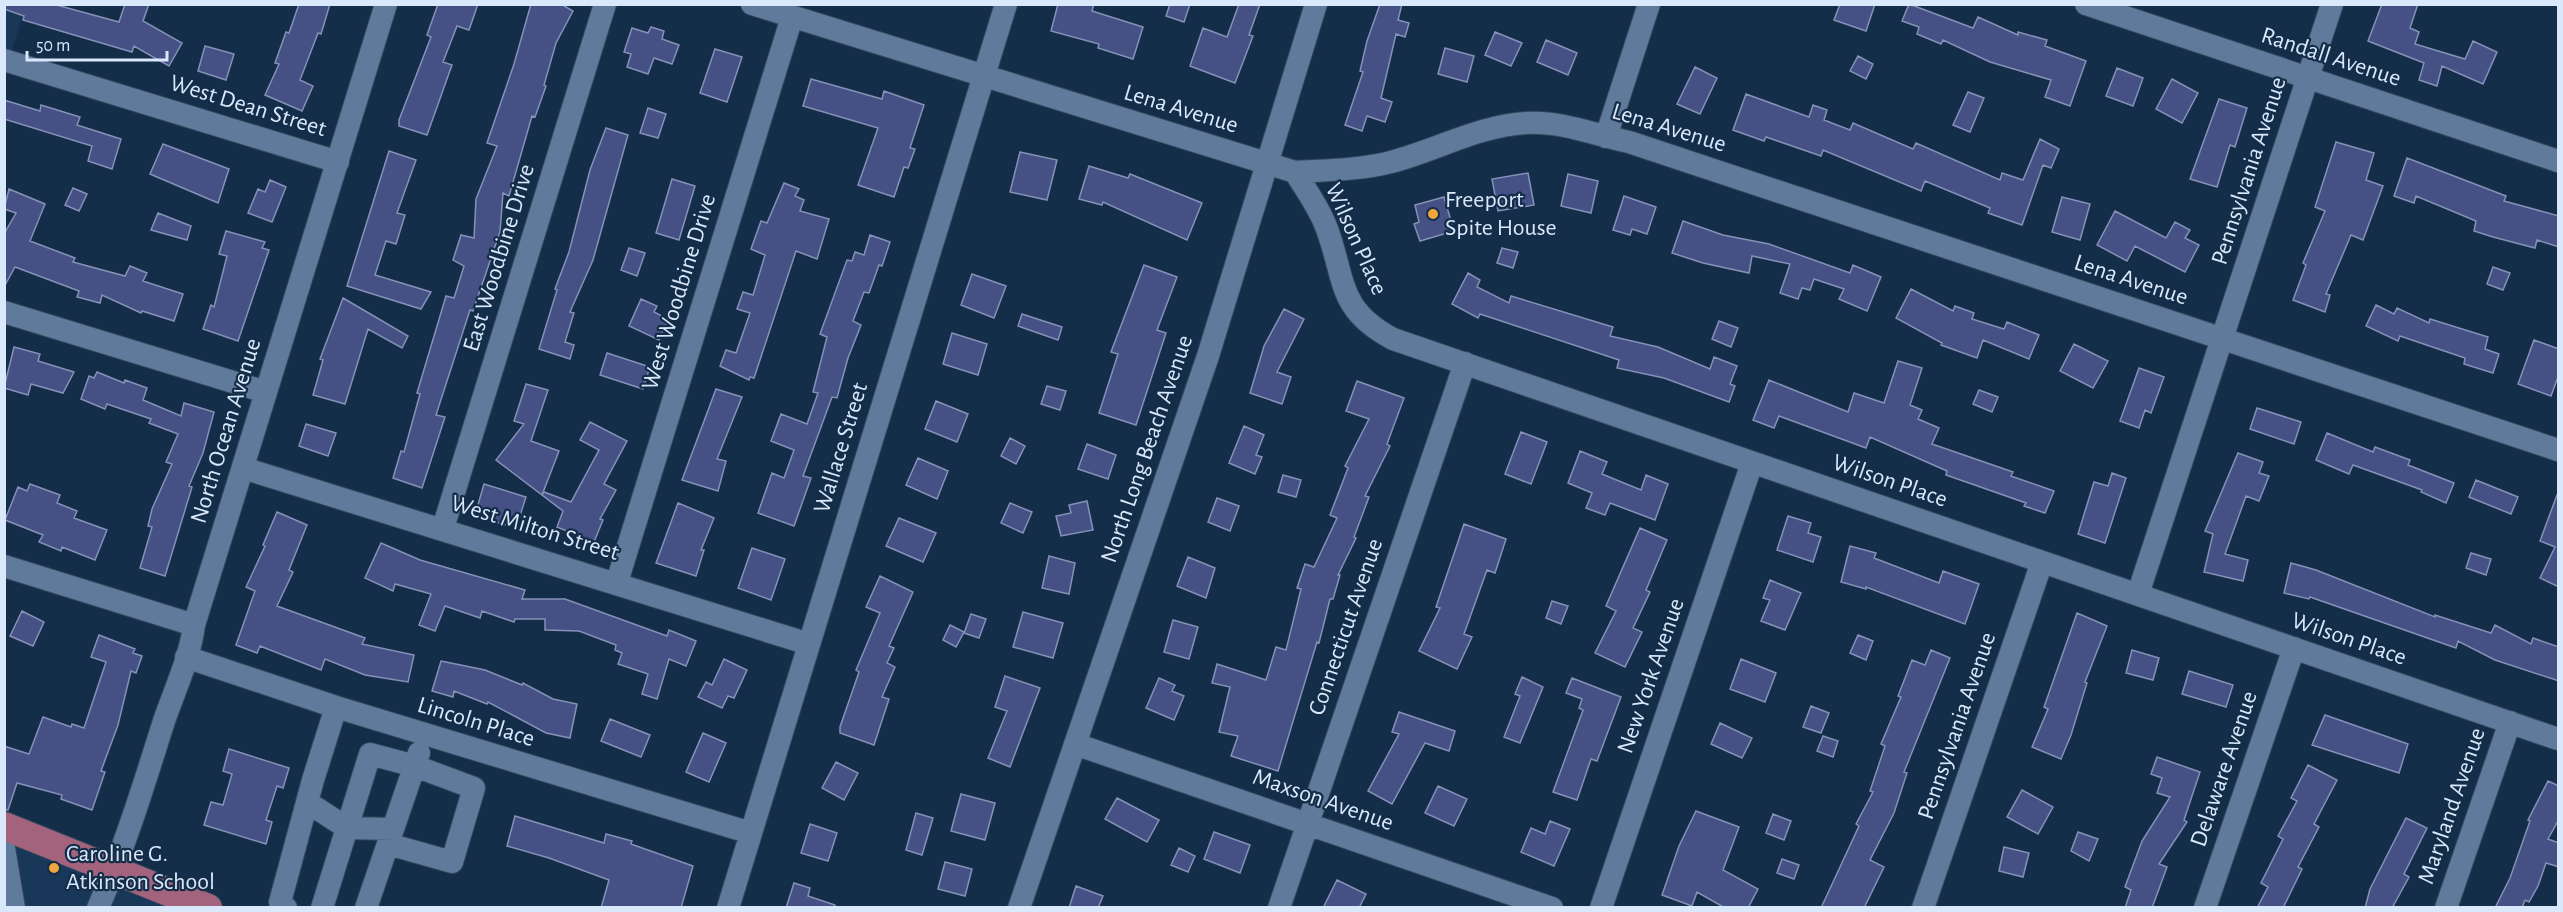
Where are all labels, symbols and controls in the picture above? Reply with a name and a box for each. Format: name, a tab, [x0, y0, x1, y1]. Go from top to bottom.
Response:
street label: Randall Avenue	[2258, 23, 2404, 91]
scale bar	[27, 24, 166, 62]
text: 50 m	[36, 37, 70, 55]
street label: West Dean Street	[167, 71, 329, 141]
street label: Pennsylvania Avenue	[2207, 74, 2291, 268]
street label: Lena Avenue	[1121, 80, 1241, 138]
street label: Lena Avenue	[1609, 99, 1729, 157]
street label: East Woodbine Drive	[459, 161, 539, 355]
street label: Wilson Place	[1321, 179, 1391, 299]
place label: Freeport Spite House	[1445, 188, 1557, 240]
street label: West Woodbine Drive	[638, 191, 720, 393]
marker: Freeport Spite House	[1426, 207, 1440, 221]
street label: Lena Avenue	[2071, 250, 2191, 310]
street label: North Long Beach Avenue	[1097, 332, 1197, 566]
street label: North Ocean Avenue	[186, 336, 266, 526]
street label: Wallace Street	[810, 380, 872, 516]
street label: Wilson Place	[1829, 450, 1951, 512]
street label: West Milton Street	[448, 491, 622, 565]
street label: Connecticut Avenue	[1305, 536, 1387, 718]
street label: New York Avenue	[1613, 595, 1689, 757]
street label: Wilson Place	[2288, 608, 2410, 670]
street label: Pennsylvania Avenue	[1914, 629, 2000, 823]
street label: Delaware Avenue	[2186, 688, 2262, 850]
street label: Lincoln Place	[415, 693, 537, 751]
street label: Maryland Avenue	[2414, 725, 2490, 887]
street label: Maxson Avenue	[1250, 765, 1396, 835]
place label: Caroline G. Atkinson School	[66, 842, 215, 894]
marker: Caroline G. Atkinson School	[47, 861, 61, 875]

